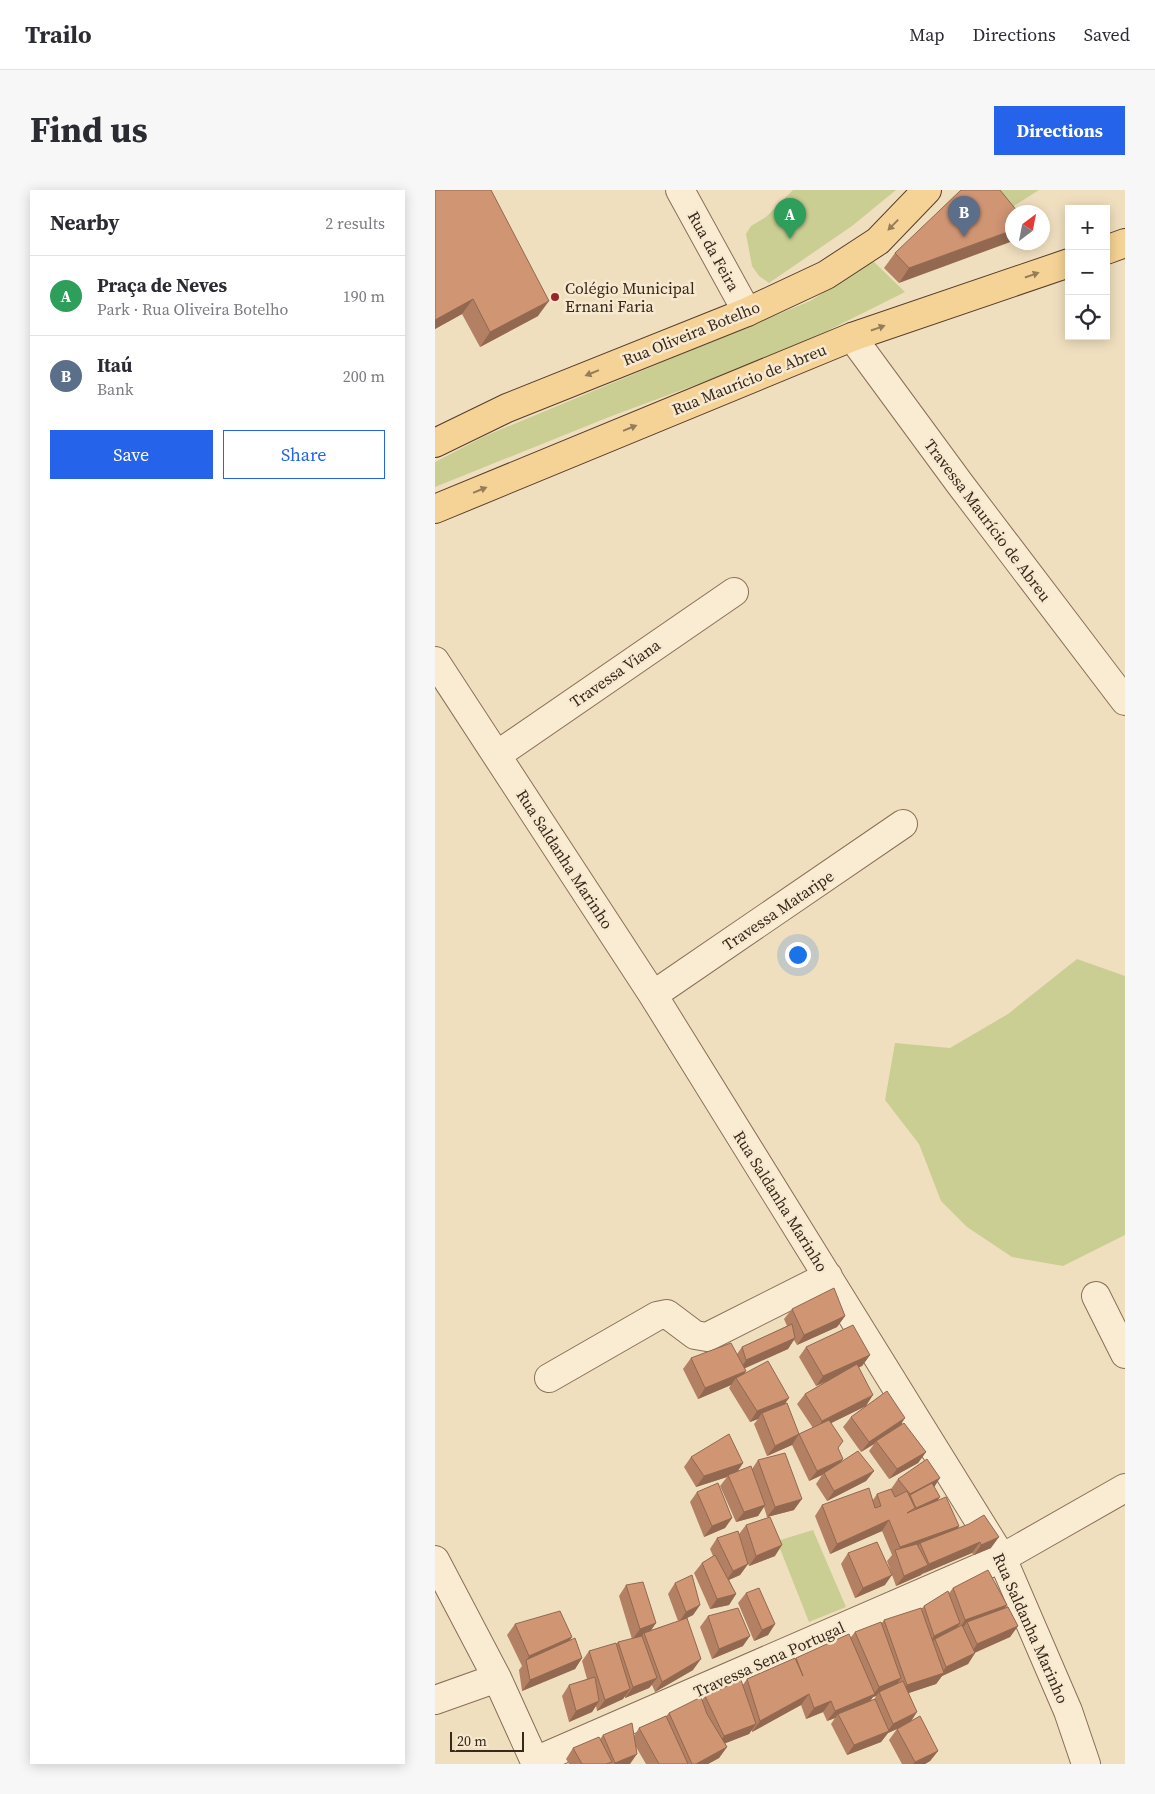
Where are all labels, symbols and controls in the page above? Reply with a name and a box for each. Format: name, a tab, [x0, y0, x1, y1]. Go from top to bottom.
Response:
text: Trailo	[25, 18, 92, 51]
text: Map	[909, 22, 945, 47]
text: Directions	[973, 22, 1056, 47]
text: Saved	[1084, 22, 1130, 47]
text: Find us	[30, 106, 148, 154]
button: Directions	[994, 106, 1125, 155]
pin: B	[948, 196, 980, 237]
pin: A	[774, 198, 806, 239]
north arrow	[1005, 205, 1050, 250]
map controls	[1065, 205, 1110, 340]
button: +	[1065, 205, 1110, 250]
street label: Rua da Feira	[683, 207, 745, 296]
text: Nearby	[50, 208, 120, 237]
text: 2 results	[325, 212, 385, 234]
one-way arrow	[887, 219, 899, 231]
button: −	[1065, 250, 1110, 295]
one-way arrow	[1025, 271, 1040, 279]
text: Praça de Neves	[97, 272, 227, 298]
place label: Colégio Municipal Ernani Faria	[565, 277, 695, 317]
text: A	[61, 285, 71, 307]
text: 190 m	[343, 285, 385, 307]
marker: Colégio Municipal Ernani Faria	[549, 291, 561, 303]
street label: Rua Oliveira Botelho	[619, 295, 763, 371]
button: locate	[1065, 295, 1110, 340]
text: Park · Rua Oliveira Botelho	[97, 298, 288, 320]
one-way arrow	[871, 324, 886, 331]
street label: Rua Maurício de Abreu	[669, 338, 829, 420]
text: Itaú	[97, 352, 132, 378]
text: B	[61, 365, 71, 387]
text: 200 m	[343, 365, 385, 387]
one-way arrow	[585, 369, 599, 377]
text: Bank	[97, 378, 134, 400]
one-way arrow	[623, 424, 637, 432]
button: Save	[50, 430, 213, 479]
button: Share	[223, 430, 385, 479]
street label: Travessa Maurício de Abreu	[920, 434, 1056, 606]
one-way arrow	[473, 486, 487, 494]
street label: Travessa Viana	[565, 633, 665, 712]
street label: Rua Saldanha Marinho	[512, 785, 619, 933]
street label: Travessa Mataripe	[718, 865, 838, 955]
your location	[785, 942, 811, 968]
street label: Rua Saldanha Marinho	[729, 1126, 834, 1276]
street label: Rua Saldanha Marinho	[988, 1549, 1074, 1707]
street label: Travessa Sena Portugal	[690, 1616, 848, 1702]
scale bar	[450, 1729, 524, 1752]
text: 20 m	[457, 1731, 487, 1751]

